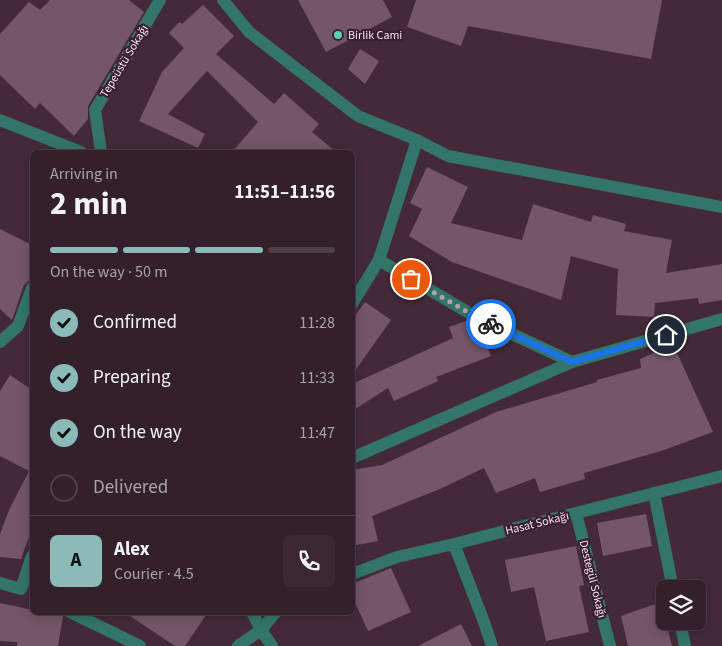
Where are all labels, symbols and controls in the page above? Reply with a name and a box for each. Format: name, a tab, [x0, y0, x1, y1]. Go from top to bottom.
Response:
street label: Tepeüstü Sokağı	[96, 22, 153, 101]
place label: Birlik Cami	[348, 27, 402, 44]
marker: Birlik Cami	[332, 29, 344, 41]
text: Arriving in	[50, 163, 118, 185]
text: 11:51–11:56	[234, 179, 335, 206]
text: 2 min	[50, 181, 128, 227]
pin	[390, 258, 432, 300]
text: On the way · 50 m	[50, 261, 167, 283]
icon: bag	[397, 265, 425, 293]
courier	[466, 299, 516, 349]
icon: check	[50, 309, 78, 337]
text: Confirmed	[93, 309, 177, 336]
icon: bike	[477, 310, 505, 338]
text: 11:28	[299, 312, 335, 334]
pin	[645, 314, 687, 356]
icon: home	[652, 321, 680, 349]
icon: check	[50, 364, 78, 392]
text: Preparing	[93, 364, 171, 391]
text: 11:33	[299, 367, 335, 389]
icon: check	[50, 419, 78, 447]
text: On the way	[93, 419, 182, 446]
text: 11:47	[299, 422, 335, 444]
text: Delivered	[93, 474, 168, 501]
street label: Hasat Sokağı	[504, 507, 571, 540]
button: phone	[283, 535, 335, 587]
text: Alex	[114, 536, 150, 563]
street label: Destegül Sokağı	[575, 538, 610, 620]
text: A	[71, 547, 81, 574]
text: Courier · 4.5	[114, 563, 194, 585]
map controls	[656, 580, 706, 630]
button: layers	[656, 580, 706, 630]

